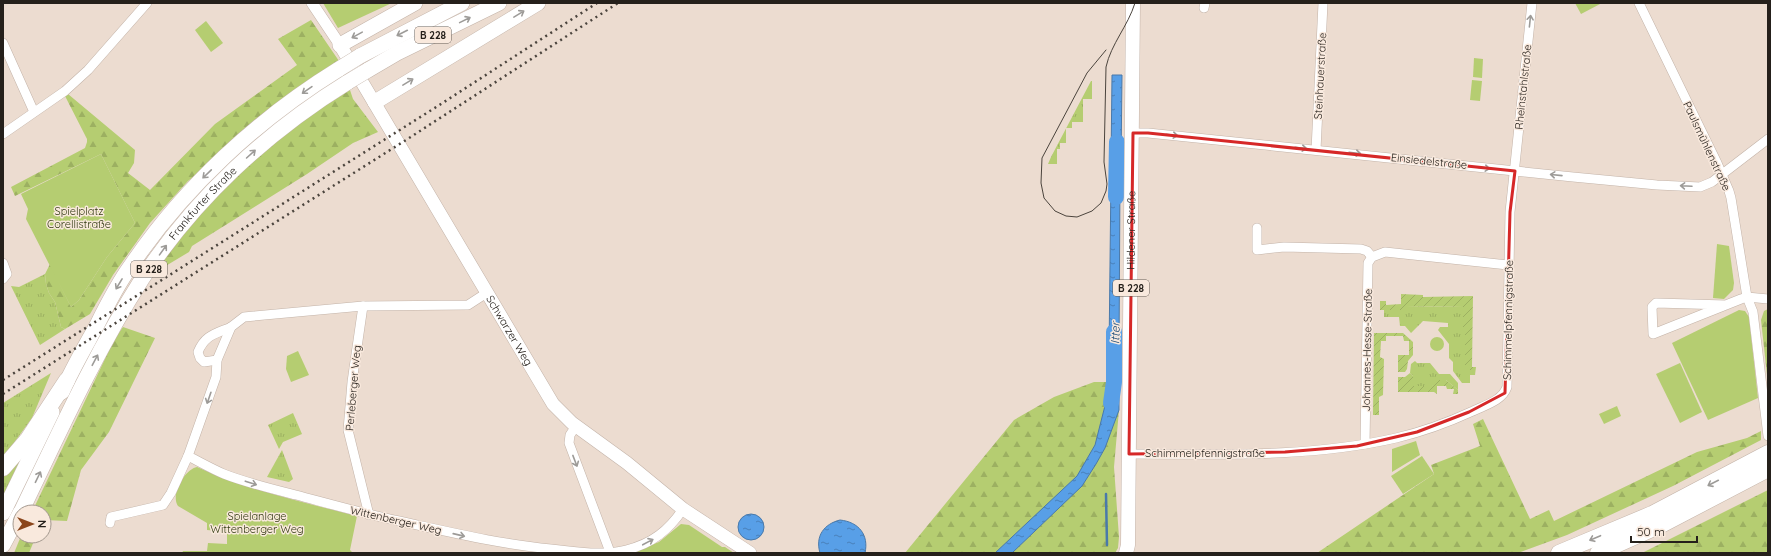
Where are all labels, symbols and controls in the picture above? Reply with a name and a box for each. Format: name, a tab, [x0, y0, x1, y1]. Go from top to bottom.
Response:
one-way arrow	[513, 10, 525, 18]
one-way arrow	[1526, 15, 1534, 28]
one-way arrow	[459, 16, 471, 23]
road number: B 228	[415, 27, 451, 43]
one-way arrow	[396, 30, 408, 38]
one-way arrow	[351, 32, 363, 40]
street label: Steinhauerstraße	[1311, 32, 1329, 120]
street label: Rheinstahlstraße	[1512, 44, 1534, 130]
one-way arrow	[402, 77, 414, 85]
one-way arrow	[302, 86, 313, 94]
street label: Paulsmühlenstraße	[1680, 99, 1734, 193]
one-way arrow	[1165, 131, 1178, 139]
one-way arrow	[1294, 144, 1307, 152]
one-way arrow	[246, 149, 256, 159]
one-way arrow	[1348, 150, 1361, 157]
street label: Einsiedelstraße	[1390, 150, 1468, 172]
street label: Frankfurter Straße	[166, 164, 240, 243]
one-way arrow	[1477, 164, 1490, 171]
one-way arrow	[203, 169, 213, 178]
one-way arrow	[1550, 172, 1563, 179]
one-way arrow	[1680, 182, 1693, 190]
street label: Hildener Straße	[1124, 191, 1138, 270]
park label: Spielplatz Corellistraße	[47, 204, 111, 231]
one-way arrow	[159, 244, 167, 255]
street label: Schimmelpfennigstraße	[1500, 260, 1516, 380]
road number: B 228	[131, 261, 167, 277]
one-way arrow	[115, 278, 123, 290]
road number: B 228	[1113, 280, 1149, 296]
street label: Johannes-Hesse-Straße	[1359, 289, 1375, 411]
street label: Schwarzer Weg	[483, 293, 536, 368]
water label: Itter	[1107, 320, 1123, 344]
street label: Perleberger Weg	[342, 345, 364, 431]
one-way arrow	[92, 355, 99, 367]
one-way arrow	[204, 391, 212, 403]
street label: Schimmelpfennigstraße	[1145, 446, 1265, 460]
one-way arrow	[572, 455, 580, 467]
one-way arrow	[35, 471, 42, 483]
one-way arrow	[245, 479, 257, 487]
one-way arrow	[1707, 479, 1719, 487]
street label: Wittenberger Weg	[349, 503, 443, 537]
north arrow	[12, 504, 52, 544]
park label: Spielanlage Wittenberger Weg	[210, 509, 304, 536]
scale bar	[1631, 518, 1697, 544]
text: N	[35, 520, 49, 528]
text: 50 m	[1637, 524, 1665, 539]
one-way arrow	[452, 531, 465, 539]
one-way arrow	[1589, 534, 1601, 542]
one-way arrow	[641, 538, 653, 545]

